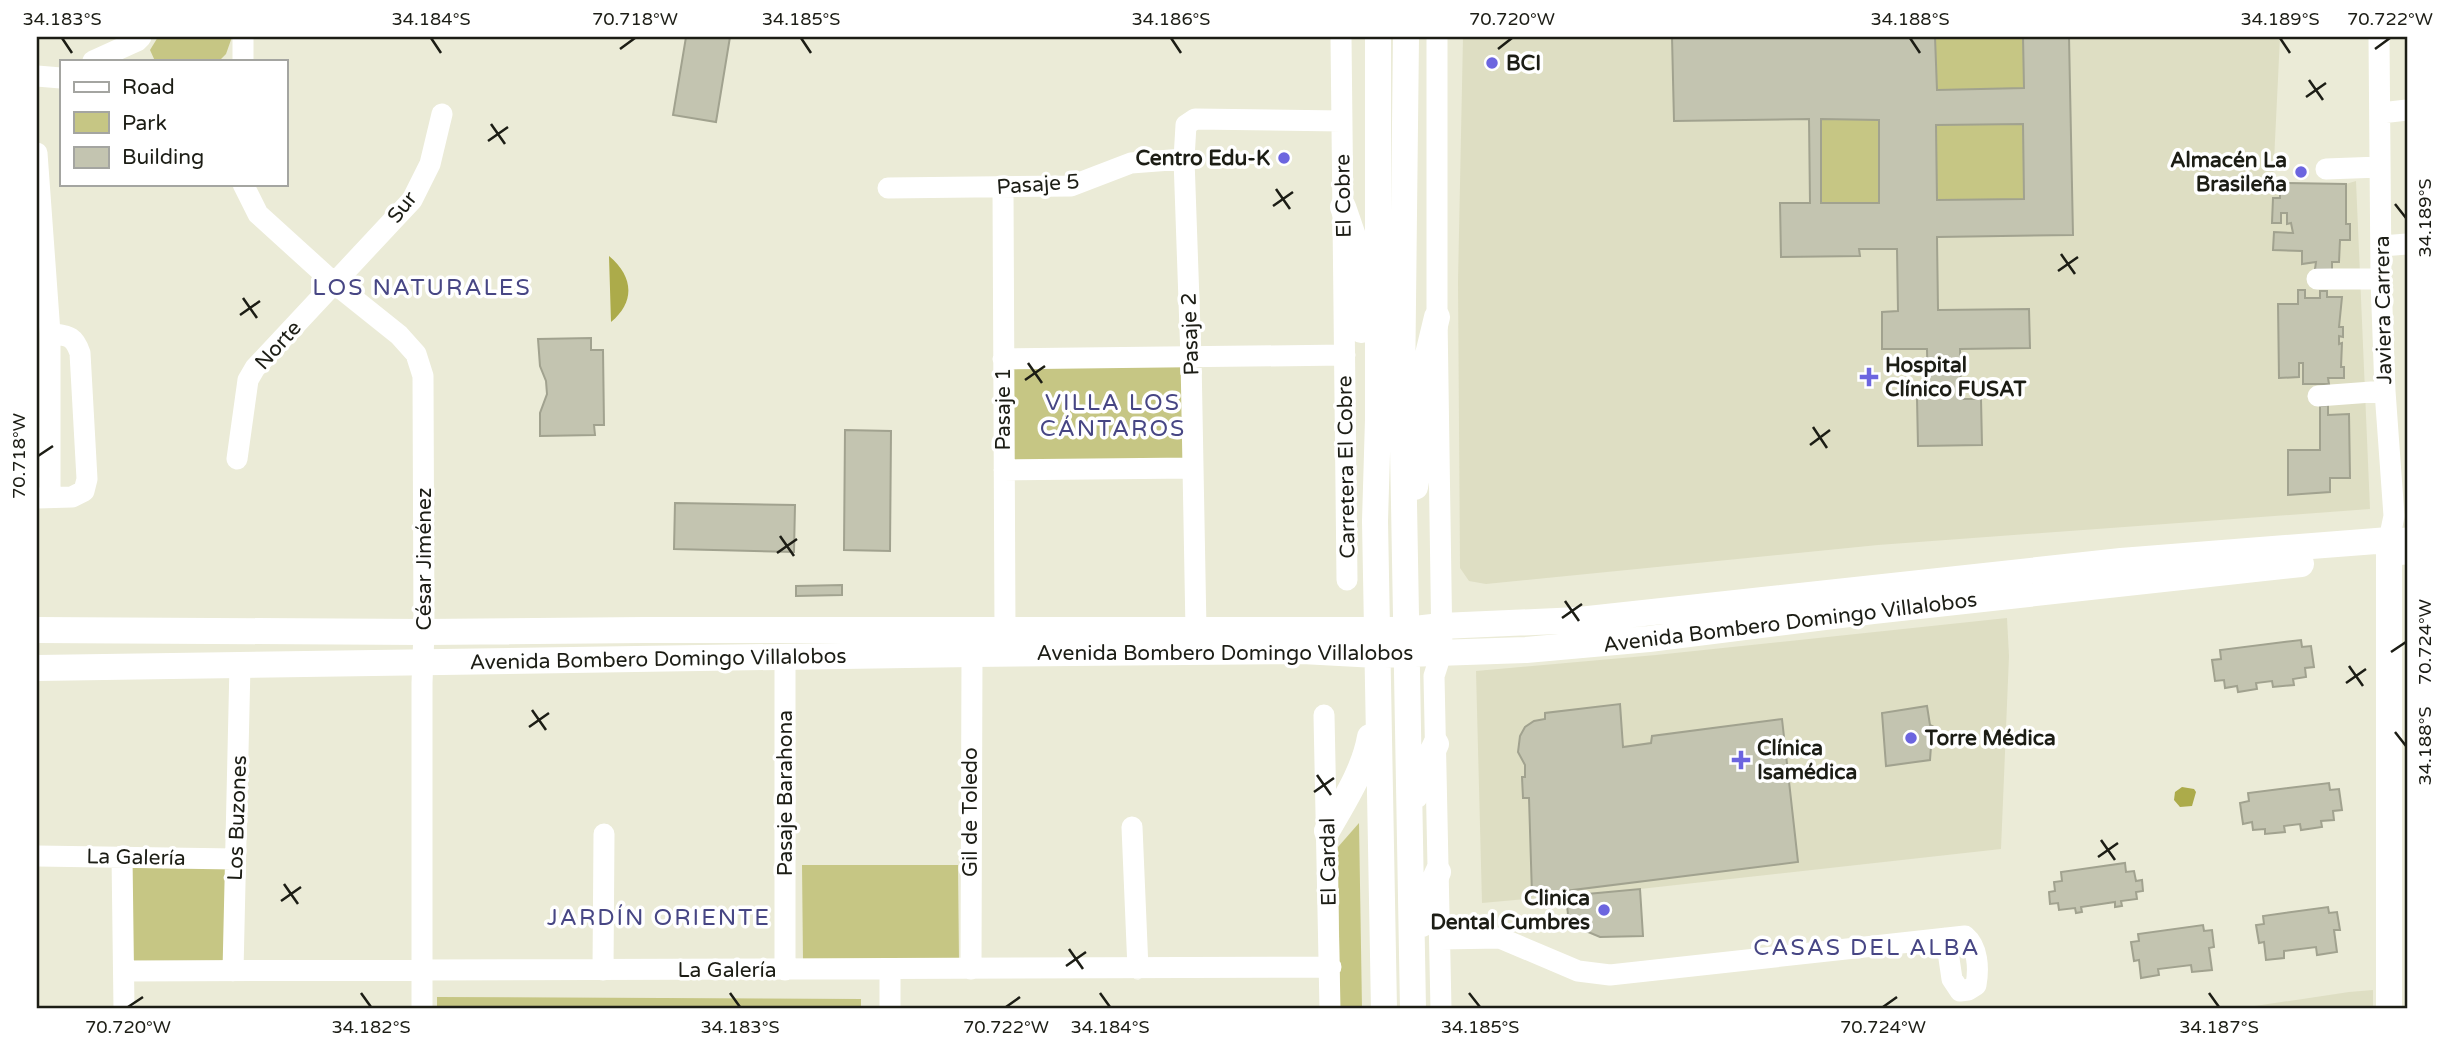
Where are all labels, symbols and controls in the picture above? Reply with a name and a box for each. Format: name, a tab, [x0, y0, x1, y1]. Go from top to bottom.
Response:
text: 34.183°S	[22, 8, 102, 30]
text: 34.184°S	[391, 8, 471, 30]
text: 70.718°W	[592, 8, 678, 30]
text: 34.185°S	[762, 8, 840, 30]
text: 34.186°S	[1132, 8, 1210, 30]
text: 70.720°W	[1469, 8, 1555, 30]
text: 34.188°S	[1870, 8, 1950, 30]
text: 34.189°S	[2240, 8, 2320, 30]
text: 70.722°W	[2347, 8, 2433, 30]
place label: BCI	[1506, 51, 1541, 76]
marker: BCI	[1484, 55, 1500, 71]
legend	[60, 60, 287, 186]
text: Road	[122, 75, 175, 100]
text: Park	[122, 111, 167, 136]
text: Building	[122, 145, 204, 170]
place label: Centro Edu-K	[1136, 146, 1270, 171]
place label: Almacén La Brasileña	[2170, 148, 2287, 197]
marker: Centro Edu-K	[1276, 150, 1292, 166]
street label: El Cobre	[1330, 154, 1357, 238]
marker: Almacén La Brasileña	[2293, 164, 2309, 180]
street label: Pasaje 5	[996, 169, 1080, 200]
text: 34.189°S	[2414, 178, 2436, 258]
street label: Sur	[382, 186, 423, 228]
street label: Javiera Carrera	[2370, 235, 2397, 385]
district label: LOS NATURALES	[312, 274, 532, 302]
street label: Pasaje 2	[1177, 292, 1204, 376]
street label: Norte	[250, 316, 307, 375]
place label: Hospital Clínico FUSAT	[1885, 353, 2026, 402]
street label: Pasaje 1	[991, 367, 1016, 451]
marker: Hospital Clínico FUSAT	[1859, 367, 1879, 387]
street label: Carretera El Cobre	[1332, 375, 1361, 559]
district label: VILLA LOS CÁNTAROS	[1040, 389, 1186, 443]
text: 70.718°W	[8, 413, 30, 499]
street label: César Jiménez	[412, 488, 437, 630]
street label: Avenida Bombero Domingo Villalobos	[1602, 587, 1979, 658]
text: 70.724°W	[2414, 599, 2436, 685]
street label: Avenida Bombero Domingo Villalobos	[1037, 641, 1413, 666]
street label: Avenida Bombero Domingo Villalobos	[469, 644, 847, 675]
text: 34.188°S	[2414, 706, 2436, 786]
street label: Pasaje Barahona	[773, 710, 798, 876]
place label: Torre Médica	[1924, 726, 2056, 751]
marker: Torre Médica	[1903, 730, 1919, 746]
place label: Clínica Isamédica	[1757, 736, 1857, 785]
street label: Gil de Toledo	[958, 747, 983, 877]
marker: Clínica Isamédica	[1731, 750, 1751, 770]
street label: Los Buzones	[223, 755, 252, 881]
street label: El Cardal	[1315, 818, 1342, 906]
street label: La Galería	[86, 844, 186, 871]
place label: Clinica Dental Cumbres	[1430, 886, 1590, 935]
marker: Clinica Dental Cumbres	[1596, 902, 1612, 918]
district label: JARDÍN ORIENTE	[547, 904, 771, 932]
district label: CASAS DEL ALBA	[1753, 934, 1981, 962]
street label: La Galería	[677, 958, 777, 983]
text: 70.720°W	[85, 1016, 171, 1038]
text: 34.182°S	[331, 1016, 411, 1038]
text: 34.183°S	[700, 1016, 780, 1038]
text: 70.722°W	[963, 1016, 1049, 1038]
text: 34.184°S	[1070, 1016, 1150, 1038]
text: 34.185°S	[1441, 1016, 1519, 1038]
text: 70.724°W	[1840, 1016, 1926, 1038]
text: 34.187°S	[2179, 1016, 2259, 1038]

